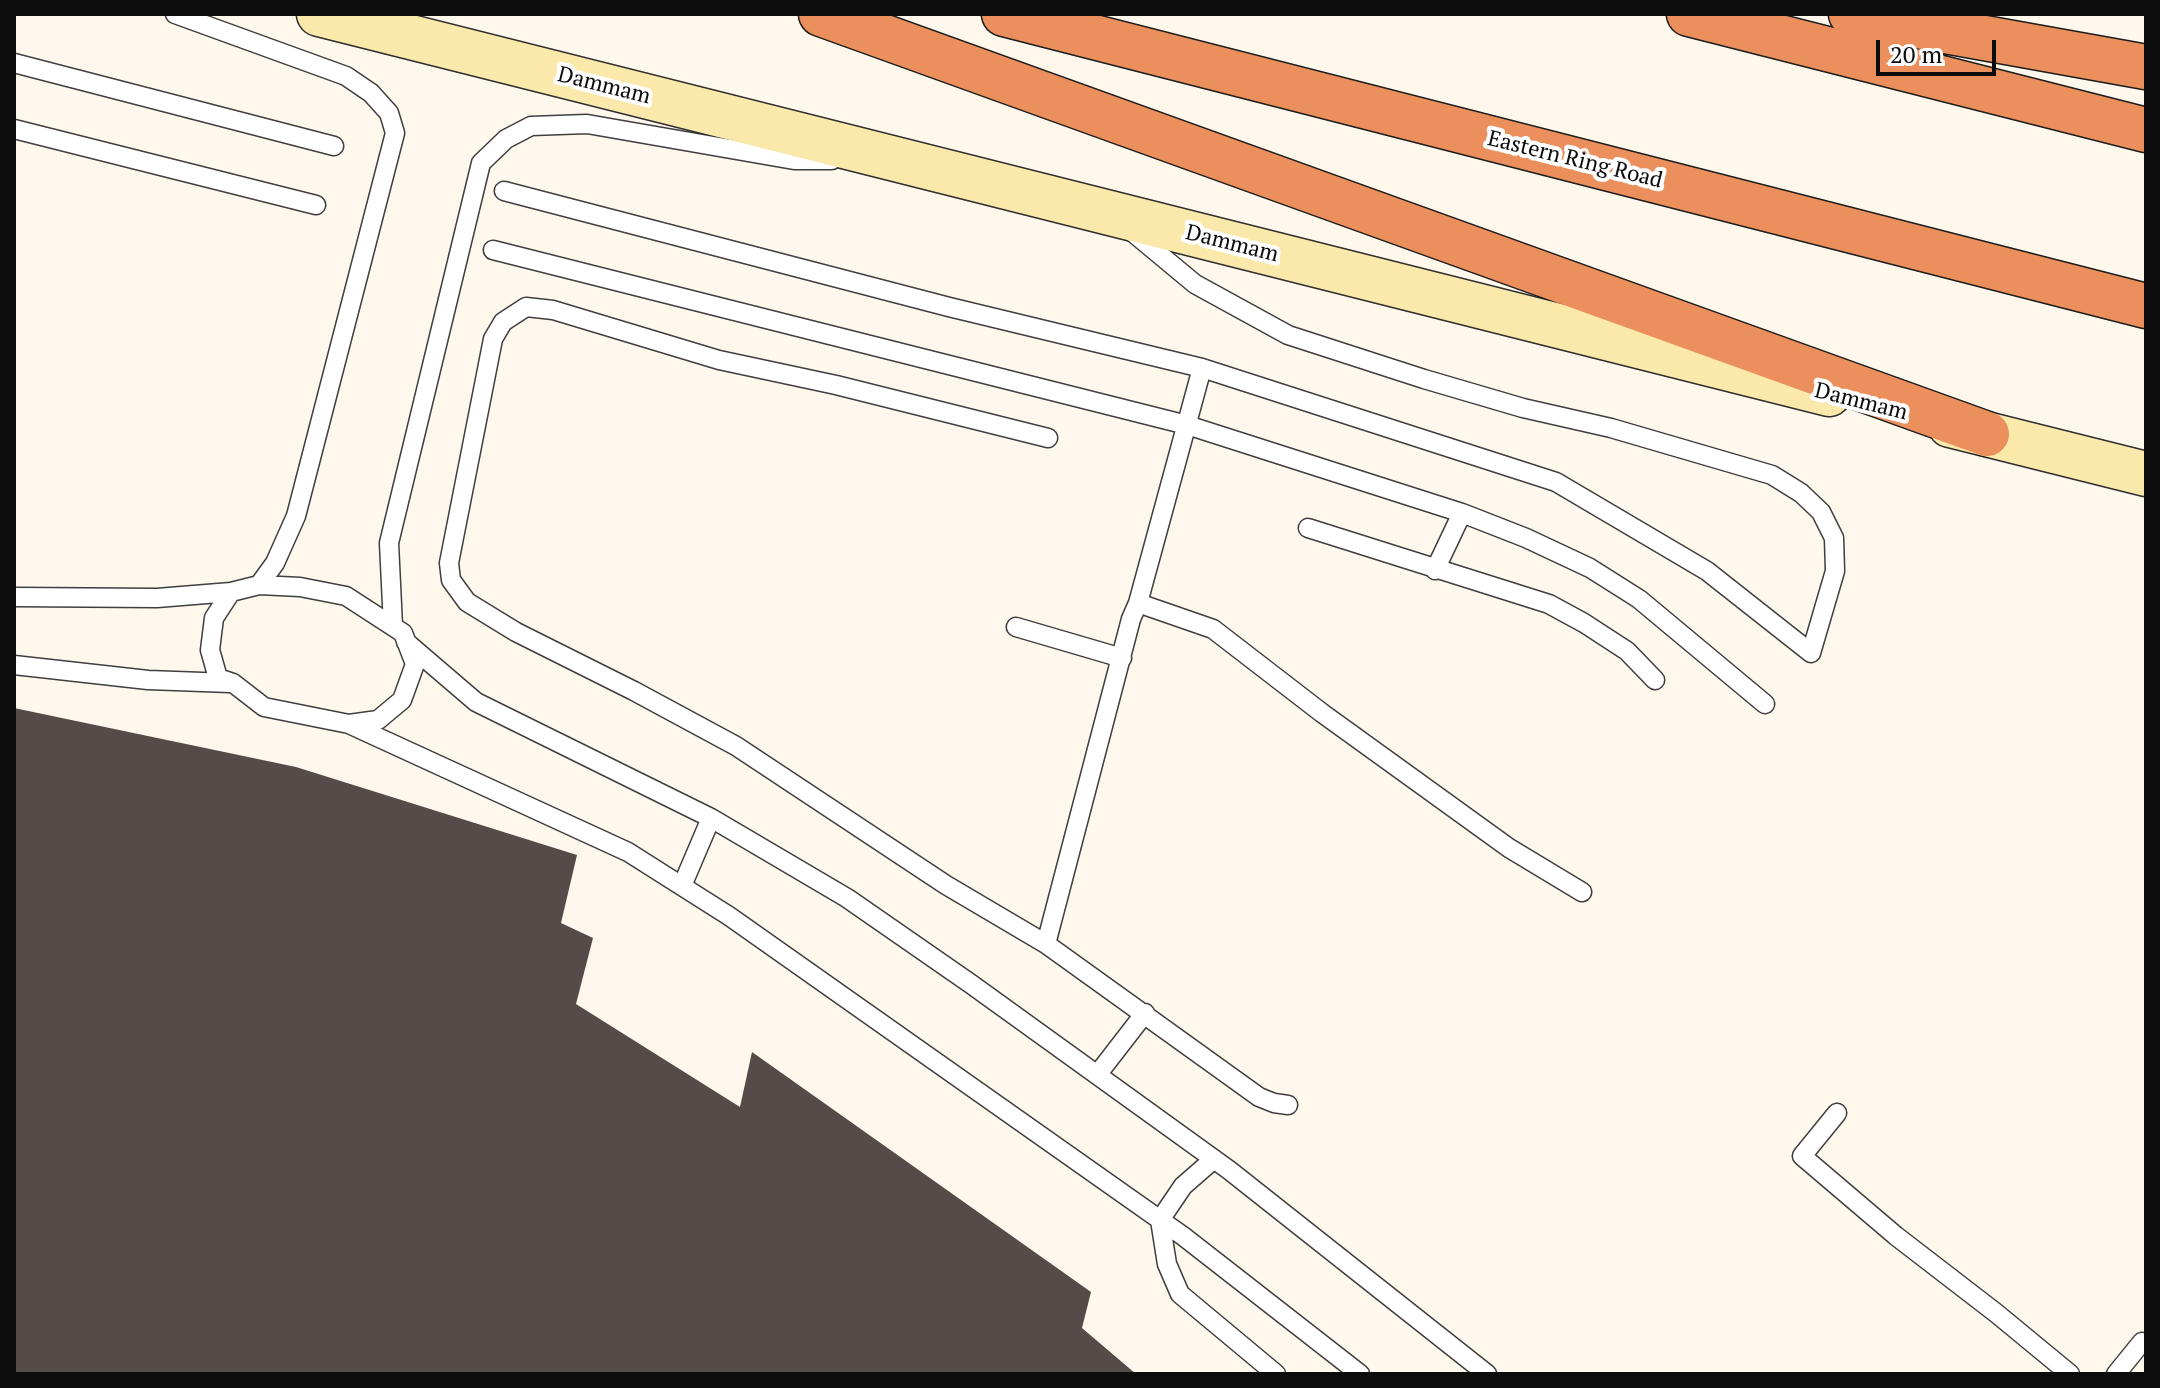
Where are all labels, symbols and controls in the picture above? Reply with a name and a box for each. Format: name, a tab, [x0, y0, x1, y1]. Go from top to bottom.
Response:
scale bar	[1880, 24, 2000, 74]
text: 20 m	[1890, 38, 1942, 70]
street label: Dammam	[555, 62, 653, 110]
street label: Eastern Ring Road	[1485, 126, 1665, 194]
street label: Dammam	[1183, 220, 1281, 268]
street label: Dammam	[1812, 378, 1910, 426]

